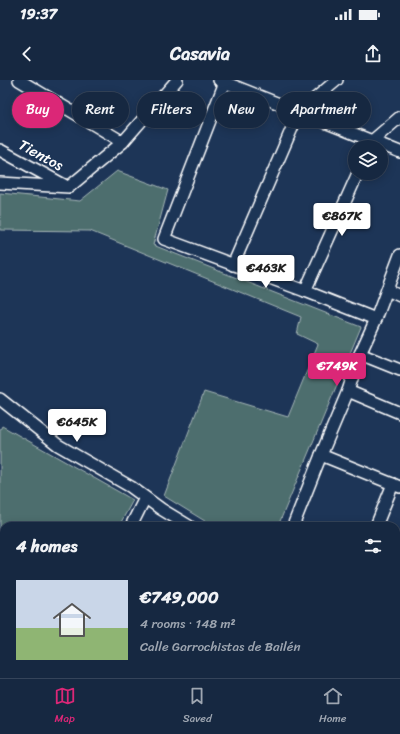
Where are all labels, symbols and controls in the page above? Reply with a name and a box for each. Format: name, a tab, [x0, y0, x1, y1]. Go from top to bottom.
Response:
text: 19:37	[20, 1, 57, 27]
text: Casavia	[170, 38, 230, 70]
icon: back	[16, 43, 38, 65]
icon: share	[362, 43, 384, 65]
chip: Buy	[12, 92, 64, 128]
chip: Rent	[72, 92, 129, 128]
chip: Filters	[137, 92, 206, 128]
chip: New	[214, 92, 269, 128]
chip: Apartment	[277, 92, 371, 128]
street label: Tientos	[14, 132, 69, 179]
map controls	[348, 140, 388, 180]
button: layers	[348, 140, 388, 180]
pin: €867K	[314, 203, 370, 237]
text: €867K	[322, 204, 362, 227]
pin: €463K	[238, 255, 294, 289]
text: €463K	[246, 256, 286, 279]
pin: €749K	[309, 353, 365, 387]
text: €749K	[317, 354, 357, 377]
pin: €645K	[49, 409, 105, 443]
text: €645K	[57, 410, 97, 433]
text: 4 homes	[16, 531, 77, 561]
icon: filters	[362, 535, 384, 557]
text: €749,000	[140, 582, 219, 612]
icon: home	[48, 596, 96, 644]
text: 4 rooms · 148 m²	[140, 612, 236, 635]
text: Calle Garrochistas de Bailén	[140, 635, 300, 658]
tab: Map	[54, 685, 76, 728]
tab: Saved	[183, 685, 212, 728]
tab: Home	[319, 685, 346, 728]

